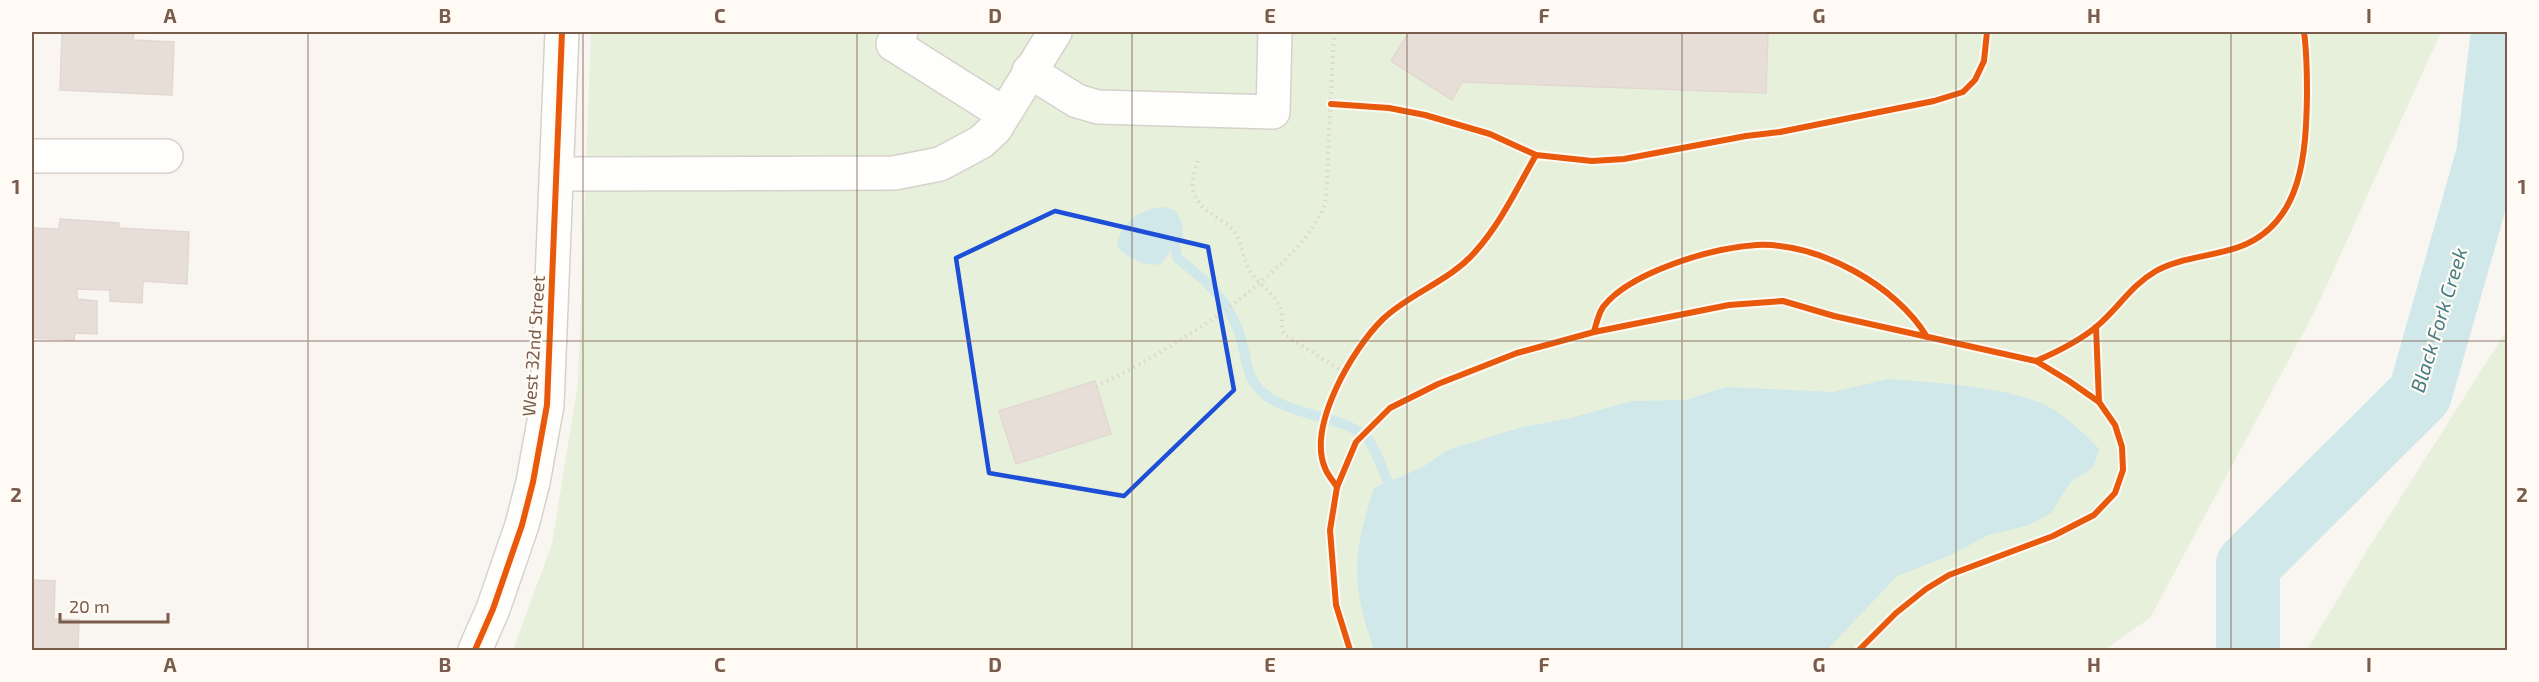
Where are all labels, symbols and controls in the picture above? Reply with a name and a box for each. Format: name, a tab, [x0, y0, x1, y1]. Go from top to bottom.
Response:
text: A	[163, 3, 177, 27]
text: B	[439, 3, 451, 27]
text: C	[714, 3, 726, 27]
text: D	[988, 3, 1002, 27]
text: E	[1264, 3, 1276, 27]
text: F	[1538, 3, 1550, 27]
text: G	[1813, 3, 1825, 27]
text: H	[2087, 3, 2101, 27]
text: I	[2366, 3, 2372, 27]
text: 1	[12, 174, 20, 198]
text: 1	[2518, 174, 2526, 198]
water label: Black Fork Creek	[2405, 245, 2471, 395]
street label: West 32nd Street	[517, 275, 549, 417]
text: 2	[10, 482, 22, 506]
text: 2	[2516, 482, 2528, 506]
scale bar	[60, 586, 168, 624]
text: 20 m	[69, 595, 110, 617]
text: A	[163, 652, 177, 676]
text: B	[439, 652, 451, 676]
text: C	[714, 652, 726, 676]
text: D	[988, 652, 1002, 676]
text: E	[1264, 652, 1276, 676]
text: F	[1538, 652, 1550, 676]
text: G	[1813, 652, 1825, 676]
text: H	[2087, 652, 2101, 676]
text: I	[2366, 652, 2372, 676]

